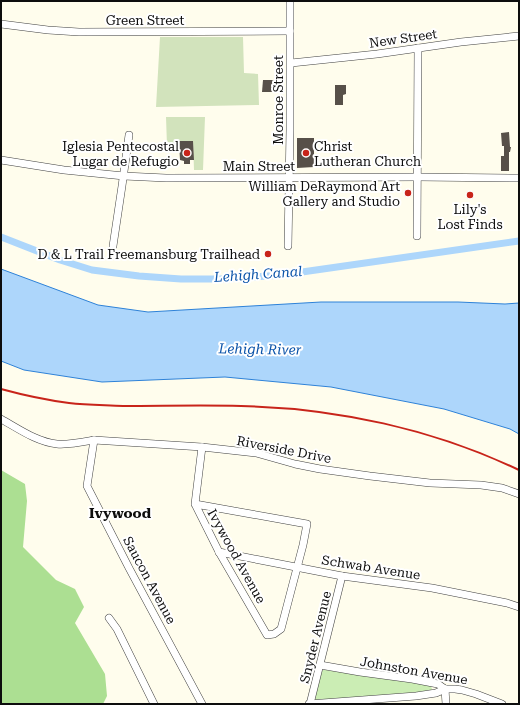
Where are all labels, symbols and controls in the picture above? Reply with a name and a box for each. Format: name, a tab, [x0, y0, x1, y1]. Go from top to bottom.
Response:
street label: Green Street	[106, 13, 184, 28]
street label: New Street	[368, 26, 438, 51]
street label: Monroe Street	[271, 55, 286, 145]
place label: Iglesia Pentecostal Lugar de Refugio	[62, 139, 179, 169]
place label: Christ Lutheran Church	[314, 139, 422, 169]
marker: Iglesia Pentecostal Lugar de Refugio	[182, 148, 192, 158]
marker: Christ Lutheran Church	[301, 148, 311, 158]
street label: Main Street	[223, 159, 295, 174]
place label: William DeRaymond Art Gallery and Studio	[248, 179, 400, 209]
marker: William DeRaymond Art Gallery and Studio	[403, 188, 413, 198]
marker: Lily's Lost Finds	[465, 190, 475, 200]
place label: Lily's Lost Finds	[437, 202, 503, 232]
place label: D & L Trail Freemansburg Trailhead	[37, 247, 261, 262]
marker: D & L Trail Freemansburg Trailhead	[263, 249, 273, 259]
water label: Lehigh Canal	[212, 263, 303, 285]
water label: Lehigh River	[217, 340, 302, 358]
street label: Riverside Drive	[235, 433, 332, 466]
district label: Ivywood	[89, 505, 152, 521]
street label: Ivywood Avenue	[204, 507, 269, 606]
street label: Saucon Avenue	[120, 534, 179, 626]
street label: Schwab Avenue	[321, 552, 421, 583]
street label: Snyder Avenue	[297, 589, 334, 685]
street label: Johnston Avenue	[359, 654, 469, 687]

